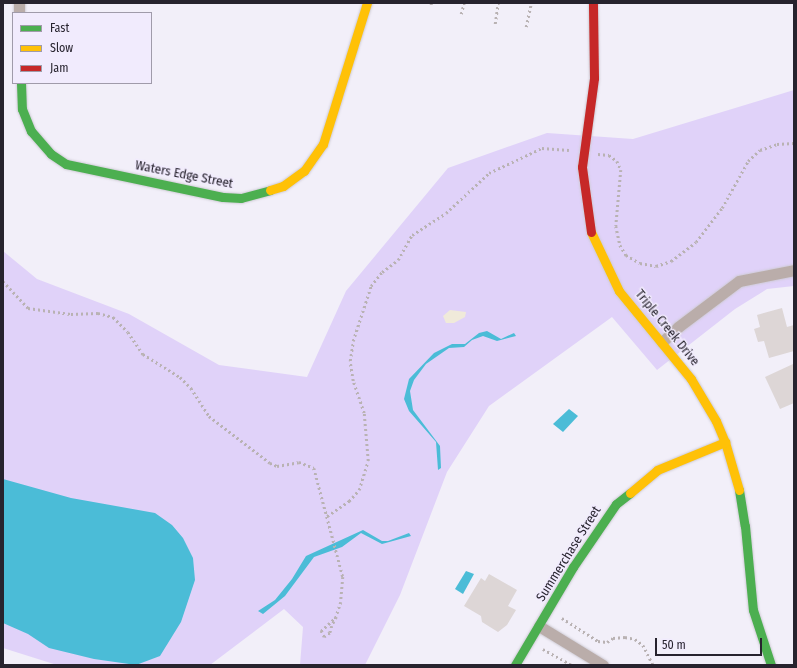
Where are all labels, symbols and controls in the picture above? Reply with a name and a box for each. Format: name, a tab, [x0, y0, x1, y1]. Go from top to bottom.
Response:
legend	[12, 12, 152, 84]
text: Fast	[50, 21, 69, 35]
text: Slow	[50, 41, 73, 55]
text: Jam	[50, 61, 68, 75]
street label: Waters Edge Street	[134, 158, 234, 192]
street label: Triple Creek Drive	[632, 287, 702, 369]
street label: Summerchase Street	[533, 503, 605, 605]
scale bar	[657, 630, 764, 656]
text: 50 m	[662, 638, 686, 652]

